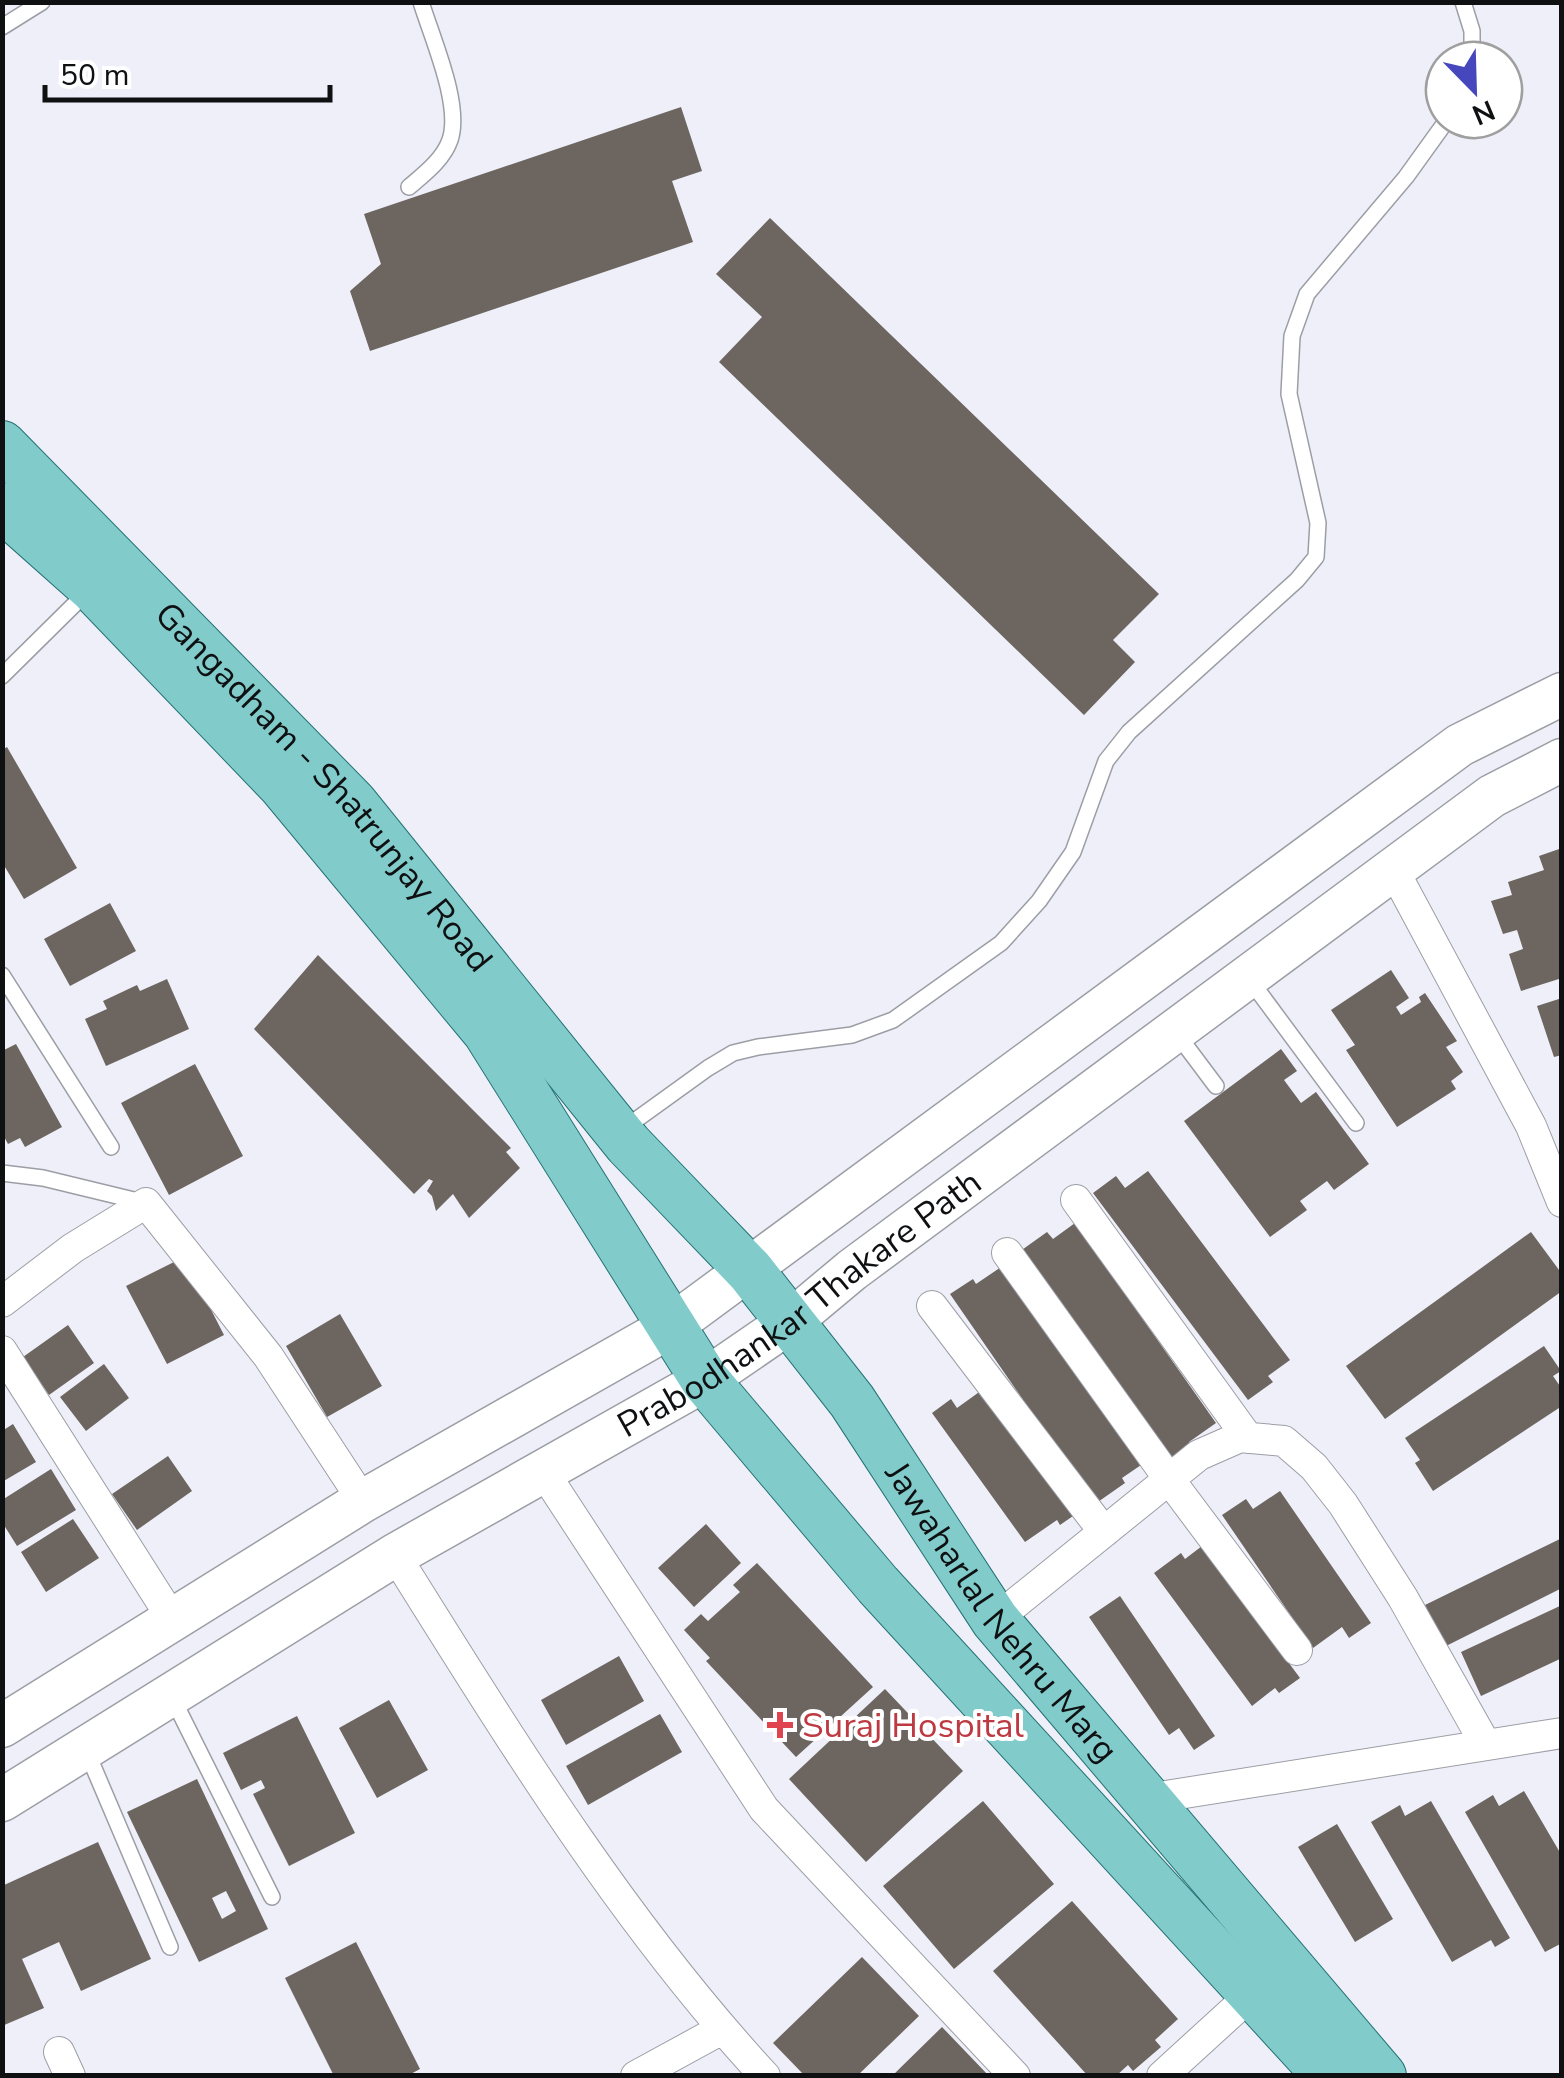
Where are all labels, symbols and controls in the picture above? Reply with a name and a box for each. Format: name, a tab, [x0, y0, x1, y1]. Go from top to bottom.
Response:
scale bar	[45, 40, 330, 102]
north arrow	[1424, 40, 1524, 140]
text: 50 m	[60, 55, 129, 96]
text: N	[1466, 91, 1500, 134]
street label: Gangadham - Shatrunjay Road	[145, 591, 504, 982]
street label: Prabodhankar Thakare Path	[609, 1159, 991, 1448]
street label: Jawaharlal Nehru Marg	[874, 1452, 1129, 1772]
place label: Suraj Hospital	[802, 1702, 1025, 1749]
marker: Suraj Hospital	[767, 1712, 793, 1738]

